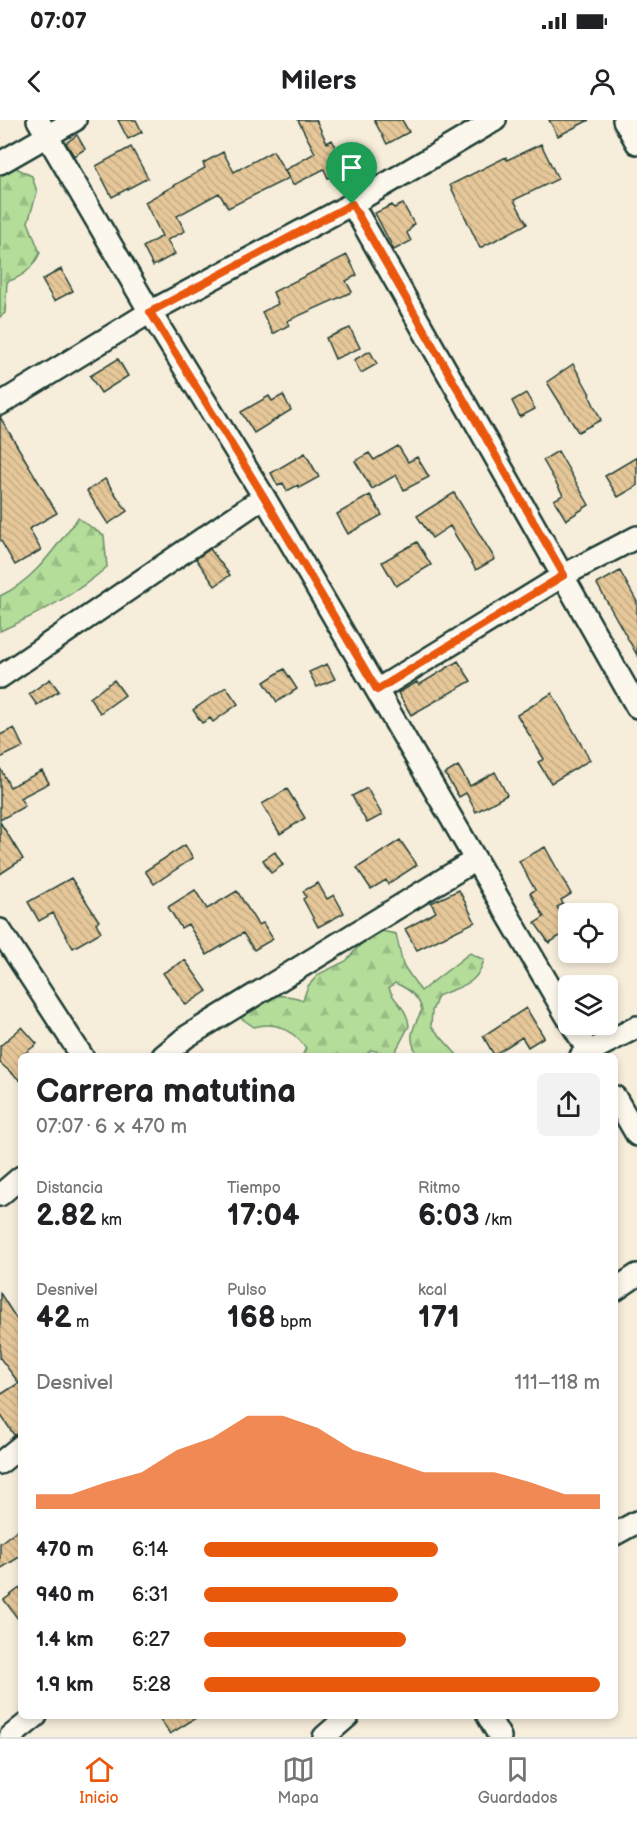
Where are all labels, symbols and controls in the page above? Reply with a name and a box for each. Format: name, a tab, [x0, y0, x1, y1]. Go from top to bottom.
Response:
text: 07:07	[30, 8, 87, 35]
icon: back	[18, 65, 51, 98]
text: Milers	[280, 65, 357, 97]
icon: person	[586, 65, 619, 98]
pin	[326, 142, 377, 204]
icon: arrive	[335, 151, 368, 184]
map controls	[558, 903, 618, 1035]
button: locate	[558, 903, 618, 963]
button: layers	[558, 975, 618, 1035]
text: Carrera matutina	[36, 1072, 296, 1112]
button: share	[537, 1073, 600, 1136]
text: 07:07 · 6 × 470 m	[36, 1115, 187, 1139]
text: Distancia	[36, 1179, 103, 1198]
text: Tiempo	[227, 1179, 281, 1198]
text: Ritmo	[418, 1179, 460, 1198]
text: 2.82	[36, 1198, 97, 1234]
text: 17:04	[227, 1198, 300, 1234]
text: 6:03	[418, 1198, 480, 1234]
text: km	[97, 1211, 122, 1230]
text: /km	[480, 1211, 512, 1230]
text: Desnivel	[36, 1281, 98, 1300]
text: Pulso	[227, 1281, 267, 1300]
text: kcal	[418, 1281, 447, 1300]
text: 42	[36, 1300, 72, 1336]
text: 168	[227, 1300, 276, 1336]
text: 171	[418, 1300, 460, 1336]
text: m	[72, 1313, 89, 1332]
text: bpm	[276, 1313, 312, 1332]
text: Desnivel	[36, 1371, 113, 1395]
text: 111–118 m	[515, 1371, 600, 1395]
text: 470 m	[36, 1538, 94, 1562]
text: 6:14	[132, 1538, 168, 1562]
text: 940 m	[36, 1583, 94, 1607]
text: 6:31	[132, 1583, 168, 1607]
text: 1.4 km	[36, 1628, 94, 1652]
text: 6:27	[132, 1628, 170, 1652]
text: 1.9 km	[36, 1673, 93, 1697]
text: 5:28	[132, 1673, 171, 1697]
tab: Inicio	[79, 1753, 119, 1808]
tab: Mapa	[278, 1753, 319, 1808]
tab: Guardados	[478, 1753, 557, 1808]

